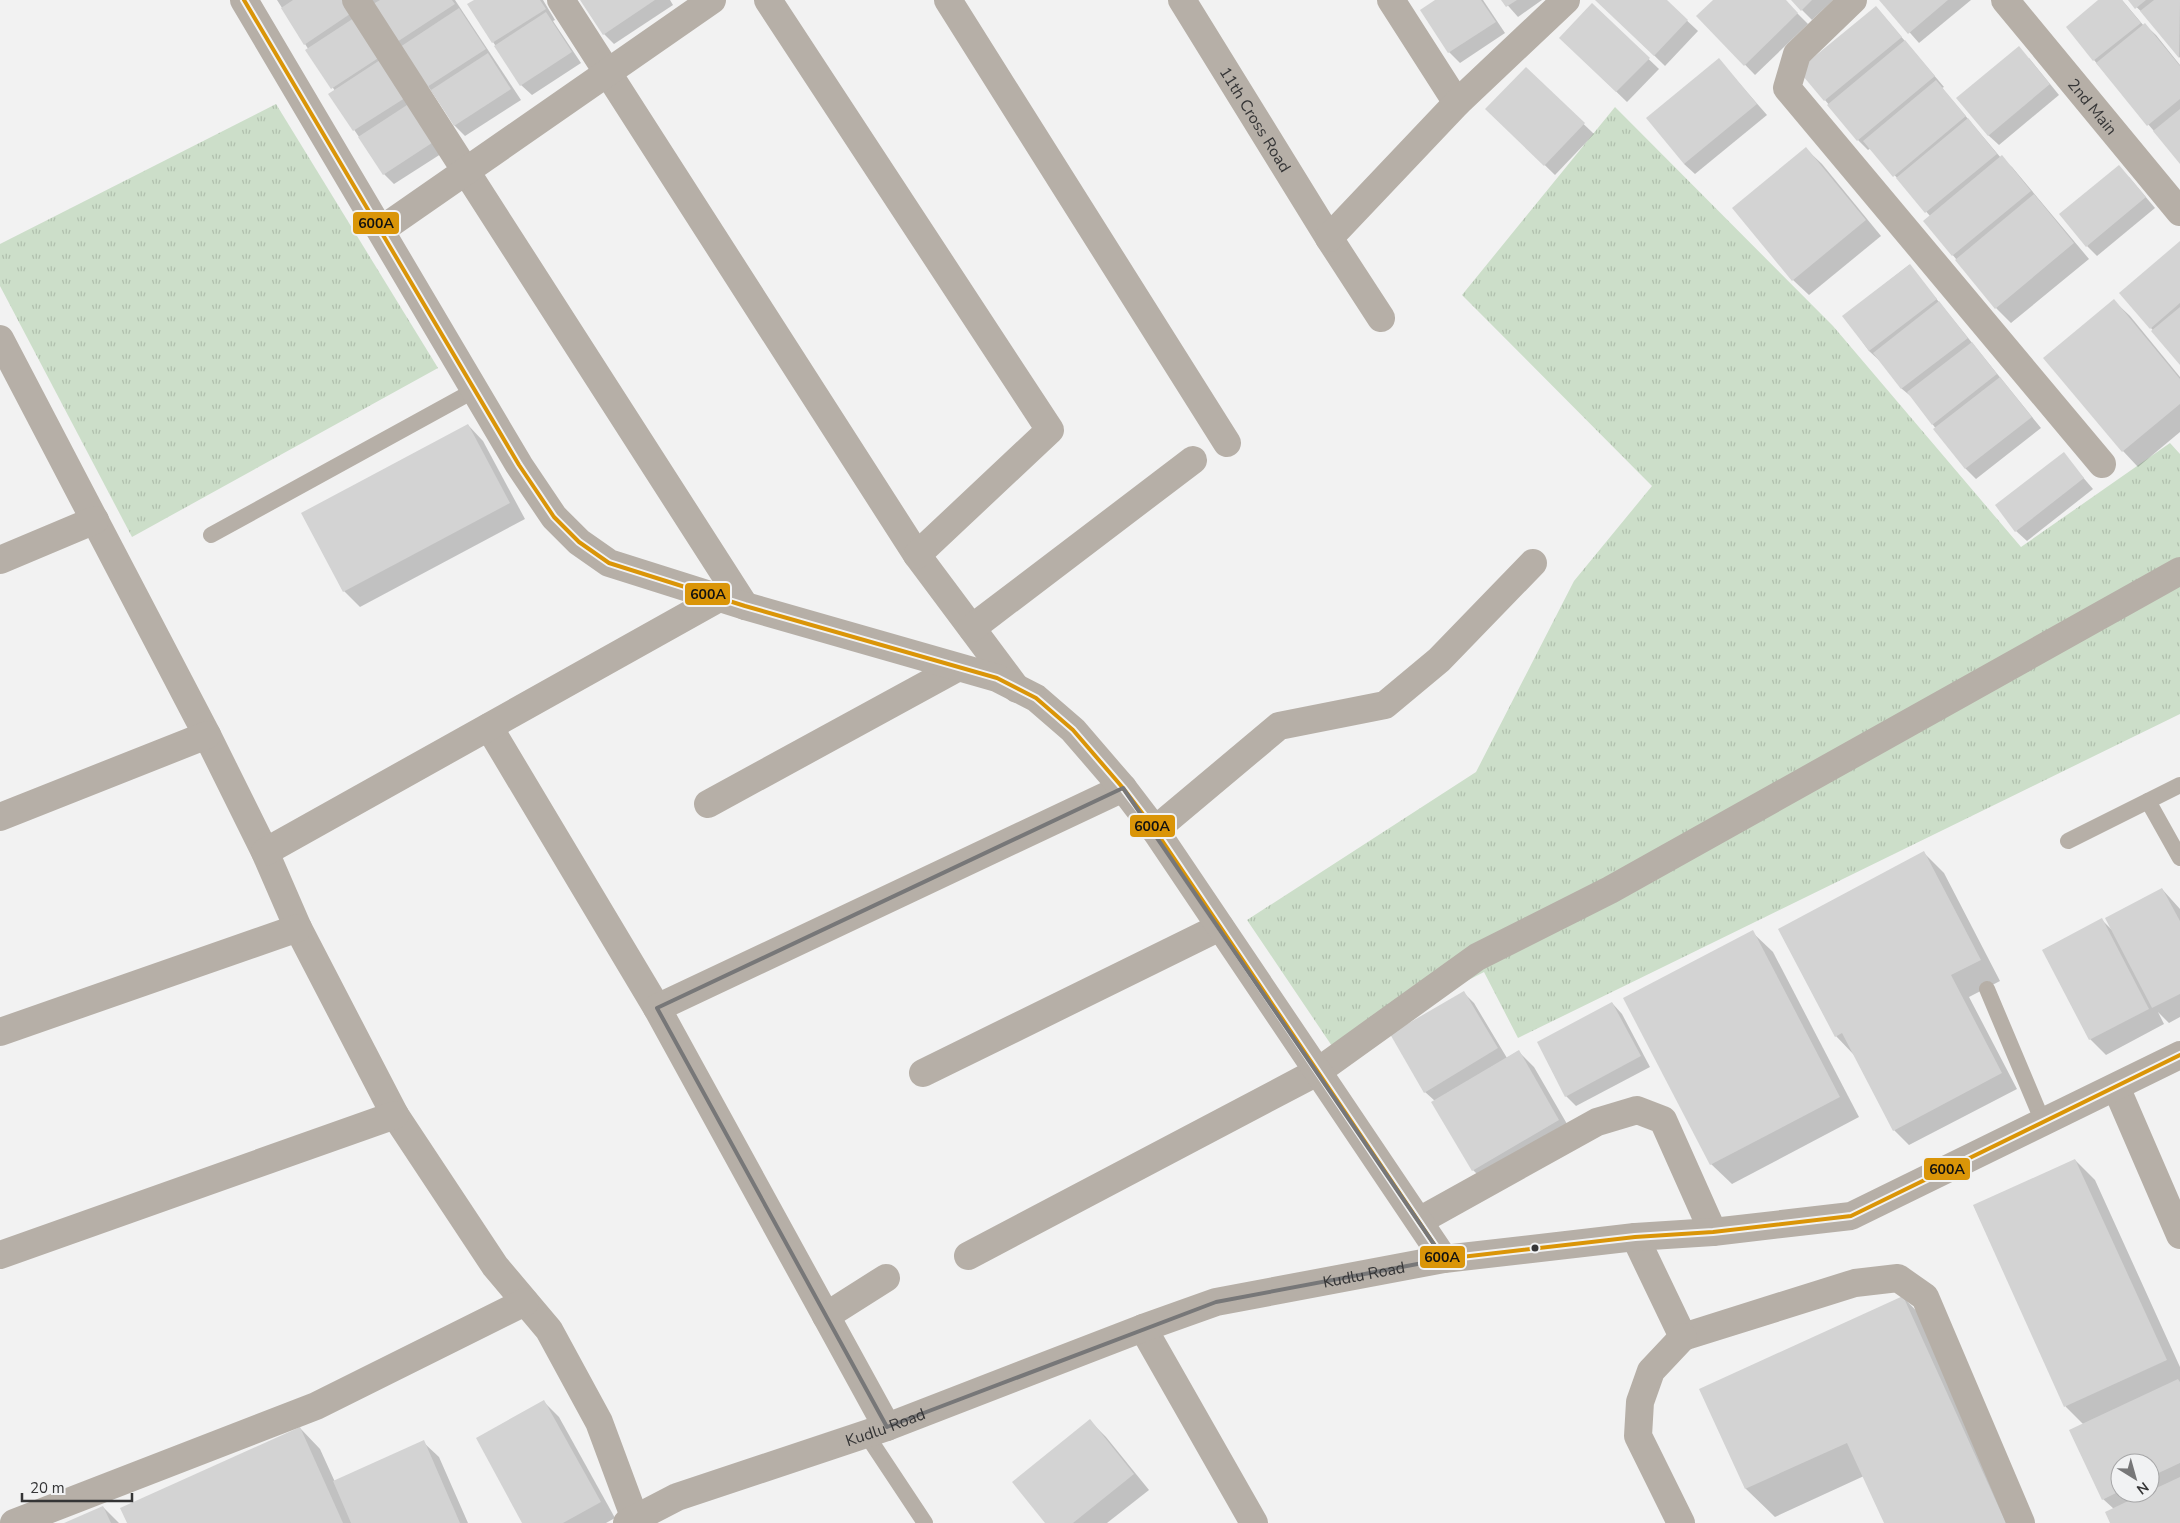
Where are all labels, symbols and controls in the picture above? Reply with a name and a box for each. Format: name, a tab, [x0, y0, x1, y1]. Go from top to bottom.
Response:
street label: 11th Cross Road	[1214, 63, 1296, 177]
street label: 2nd Main	[2062, 74, 2122, 140]
line badge: 600A	[352, 211, 400, 235]
text: 600A	[358, 214, 394, 233]
line badge: 600A	[684, 582, 731, 606]
text: 600A	[690, 585, 726, 604]
line badge: 600A	[1129, 814, 1176, 838]
text: 600A	[1134, 817, 1170, 836]
line badge: 600A	[1923, 1157, 1971, 1181]
text: 600A	[1929, 1160, 1965, 1179]
unlabelled marker	[1530, 1243, 1540, 1253]
line badge: 600A	[1419, 1245, 1466, 1269]
text: 600A	[1424, 1248, 1460, 1267]
street label: Kudlu Road	[1321, 1257, 1407, 1294]
street label: Kudlu Road	[843, 1403, 929, 1452]
north arrow	[2110, 1453, 2160, 1503]
scale bar	[22, 1470, 132, 1502]
text: N	[2133, 1477, 2152, 1499]
text: 20 m	[30, 1478, 65, 1498]

